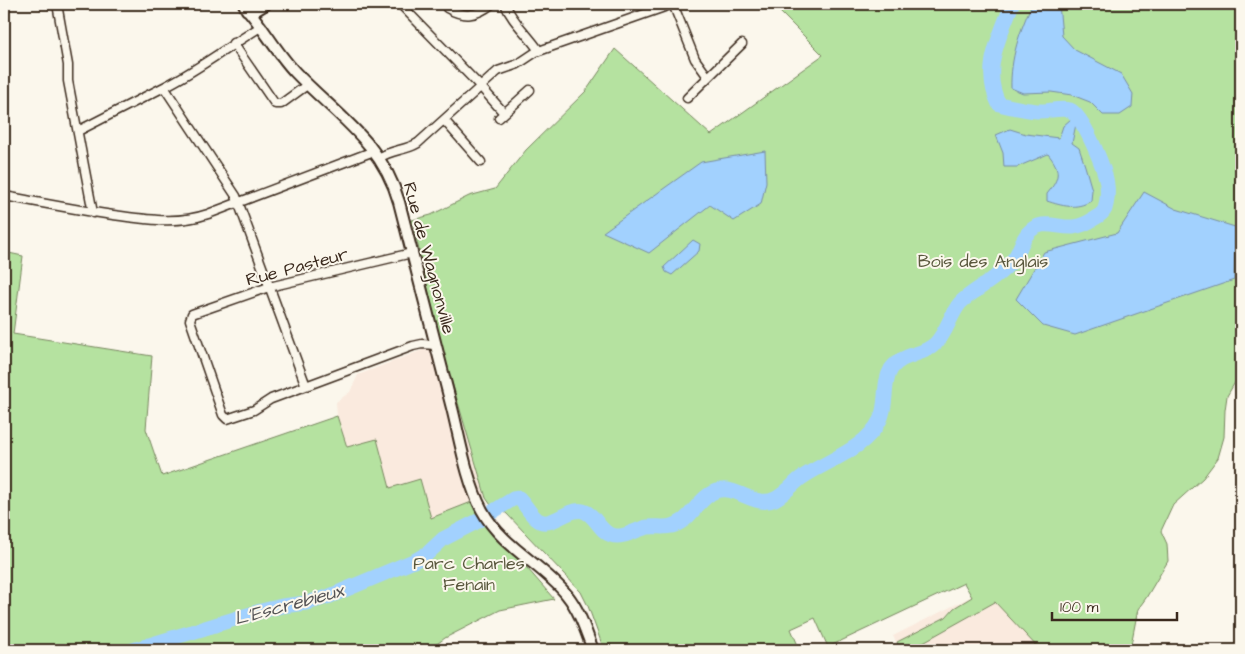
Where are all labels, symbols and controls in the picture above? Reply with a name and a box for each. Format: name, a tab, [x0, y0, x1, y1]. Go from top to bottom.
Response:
street label: Rue de Wagnonville	[396, 179, 461, 337]
street label: Rue Pasteur	[243, 241, 351, 293]
park label: Bois des Anglais	[918, 249, 1048, 275]
park label: Parc Charles Fenain	[413, 551, 525, 597]
water label: L'Escrebieux	[231, 577, 349, 633]
scale bar	[1052, 589, 1178, 621]
text: 100 m	[1060, 597, 1099, 618]

